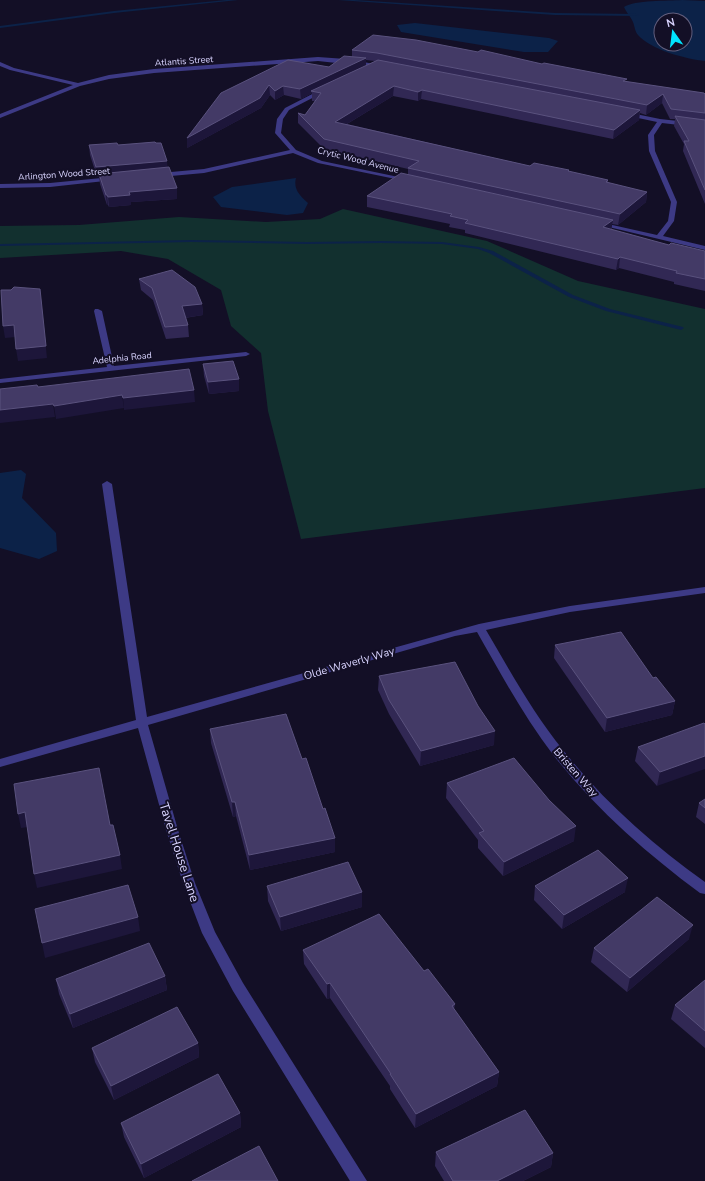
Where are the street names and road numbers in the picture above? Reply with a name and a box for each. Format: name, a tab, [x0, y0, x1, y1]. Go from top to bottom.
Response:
street label: Atlantis Street	[154, 53, 214, 69]
street label: Crytic Wood Avenue	[316, 144, 400, 176]
street label: Arlington Wood Street	[18, 165, 111, 183]
street label: Adelphia Road	[92, 349, 152, 367]
street label: Olde Waverly Way	[302, 643, 397, 684]
street label: Bristen Way	[550, 744, 601, 800]
street label: Tavel House Lane	[154, 800, 204, 904]

